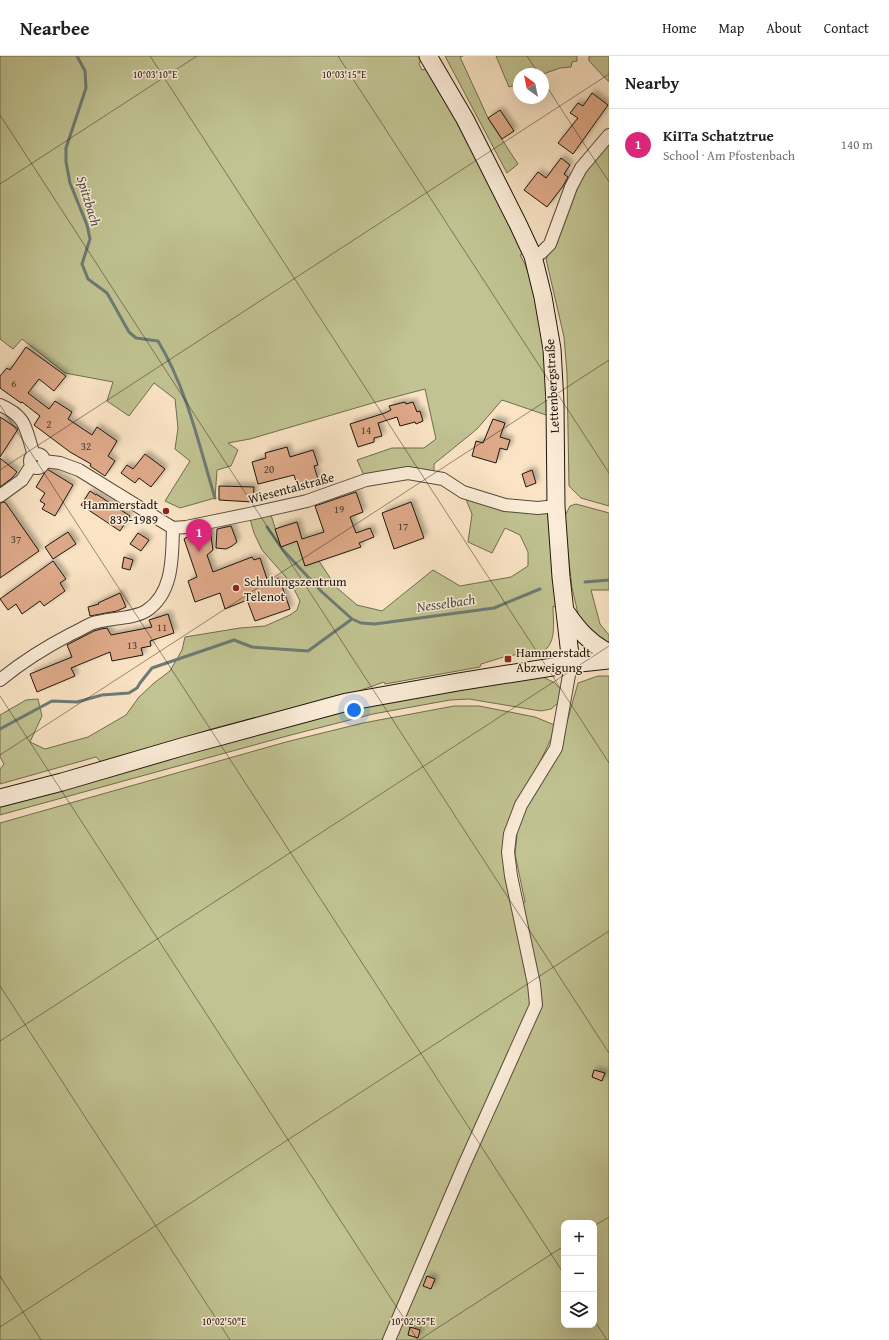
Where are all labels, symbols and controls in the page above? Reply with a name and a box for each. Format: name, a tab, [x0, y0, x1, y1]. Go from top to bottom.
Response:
text: Nearbee	[20, 14, 90, 42]
text: Home	[662, 18, 697, 38]
text: Map	[719, 18, 744, 38]
text: About	[766, 18, 802, 38]
text: Contact	[824, 18, 869, 38]
text: 10°03'10"E	[133, 67, 177, 82]
text: 10°03'15"E	[322, 67, 366, 82]
north arrow	[513, 68, 549, 104]
text: Nearby	[625, 70, 679, 95]
text: KiITa Schatztrue	[663, 125, 774, 146]
text: 1	[635, 135, 641, 154]
text: 140 m	[841, 135, 873, 154]
text: School · Am Pfostenbach	[663, 146, 795, 165]
water label: Spitzbach	[72, 173, 106, 229]
street label: Lettenbergstraße	[540, 338, 564, 434]
house number: 6	[11, 375, 17, 391]
house number: 2	[46, 416, 52, 432]
house number: 14	[361, 422, 371, 438]
house number: 32	[81, 438, 91, 454]
house number: 20	[264, 461, 274, 477]
street label: Wiesentalstraße	[246, 467, 336, 509]
place label: Hammerstadt 839-1989	[83, 495, 158, 529]
house number: 19	[334, 501, 344, 517]
marker: Hammerstadt 839-1989	[161, 506, 171, 516]
house number: 17	[398, 518, 408, 534]
pin: 1	[186, 519, 212, 552]
house number: 37	[11, 531, 21, 547]
place label: Schulungszentrum Telenot	[244, 572, 347, 606]
marker: Schulungszentrum Telenot	[231, 583, 241, 593]
water label: Nesselbach	[415, 589, 477, 617]
house number: 11	[157, 619, 167, 635]
house number: 13	[127, 637, 137, 653]
place label: Hammerstadt Abzweigung	[516, 643, 591, 677]
marker: Hammerstadt Abzweigung	[503, 654, 513, 664]
your location	[344, 700, 364, 720]
map controls	[561, 1220, 597, 1328]
button: +	[561, 1220, 597, 1256]
button: −	[561, 1256, 597, 1292]
button: layers	[561, 1292, 597, 1328]
text: 10°02'50"E	[202, 1314, 246, 1329]
text: 10°02'55"E	[391, 1314, 435, 1329]

